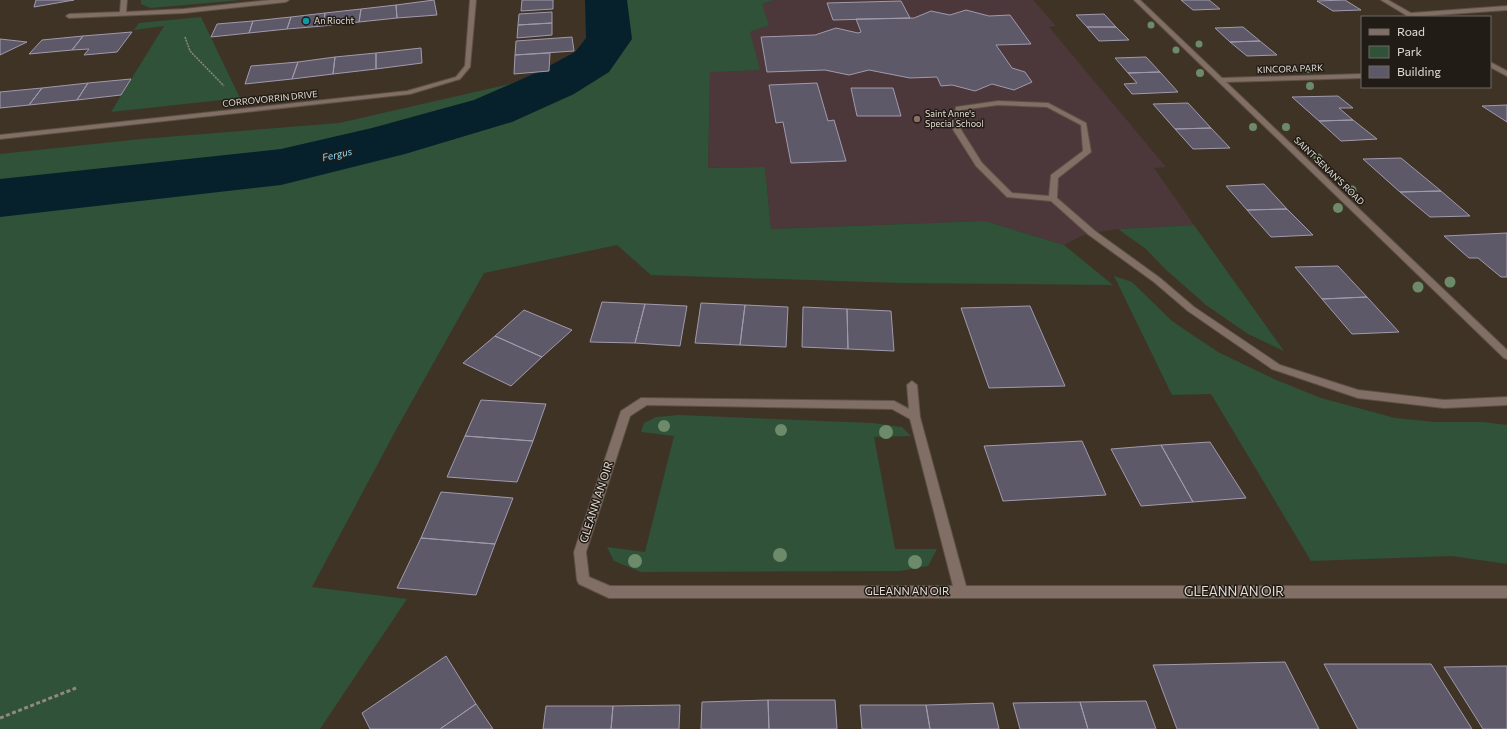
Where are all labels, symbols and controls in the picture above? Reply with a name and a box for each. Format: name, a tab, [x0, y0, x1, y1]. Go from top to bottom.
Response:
place label: An Riocht	[314, 15, 354, 26]
marker: An Riocht	[301, 16, 311, 26]
legend	[1361, 16, 1491, 88]
text: Road	[1397, 24, 1425, 38]
text: Park	[1397, 44, 1423, 58]
street label: KINCORA PARK	[1257, 62, 1323, 75]
text: Building	[1397, 64, 1441, 78]
street label: CORROVORRIN DRIVE	[222, 88, 318, 109]
place label: Saint Anne's Special School	[925, 108, 984, 129]
marker: Saint Anne's Special School	[912, 114, 922, 124]
street label: SAINT SENAN'S ROAD	[1292, 134, 1367, 207]
water label: Fergus	[321, 145, 354, 163]
street label: GLEANN AN OIR	[576, 459, 615, 544]
street label: GLEANN AN OIR	[1184, 583, 1284, 599]
street label: GLEANN AN OIR	[865, 584, 950, 597]

